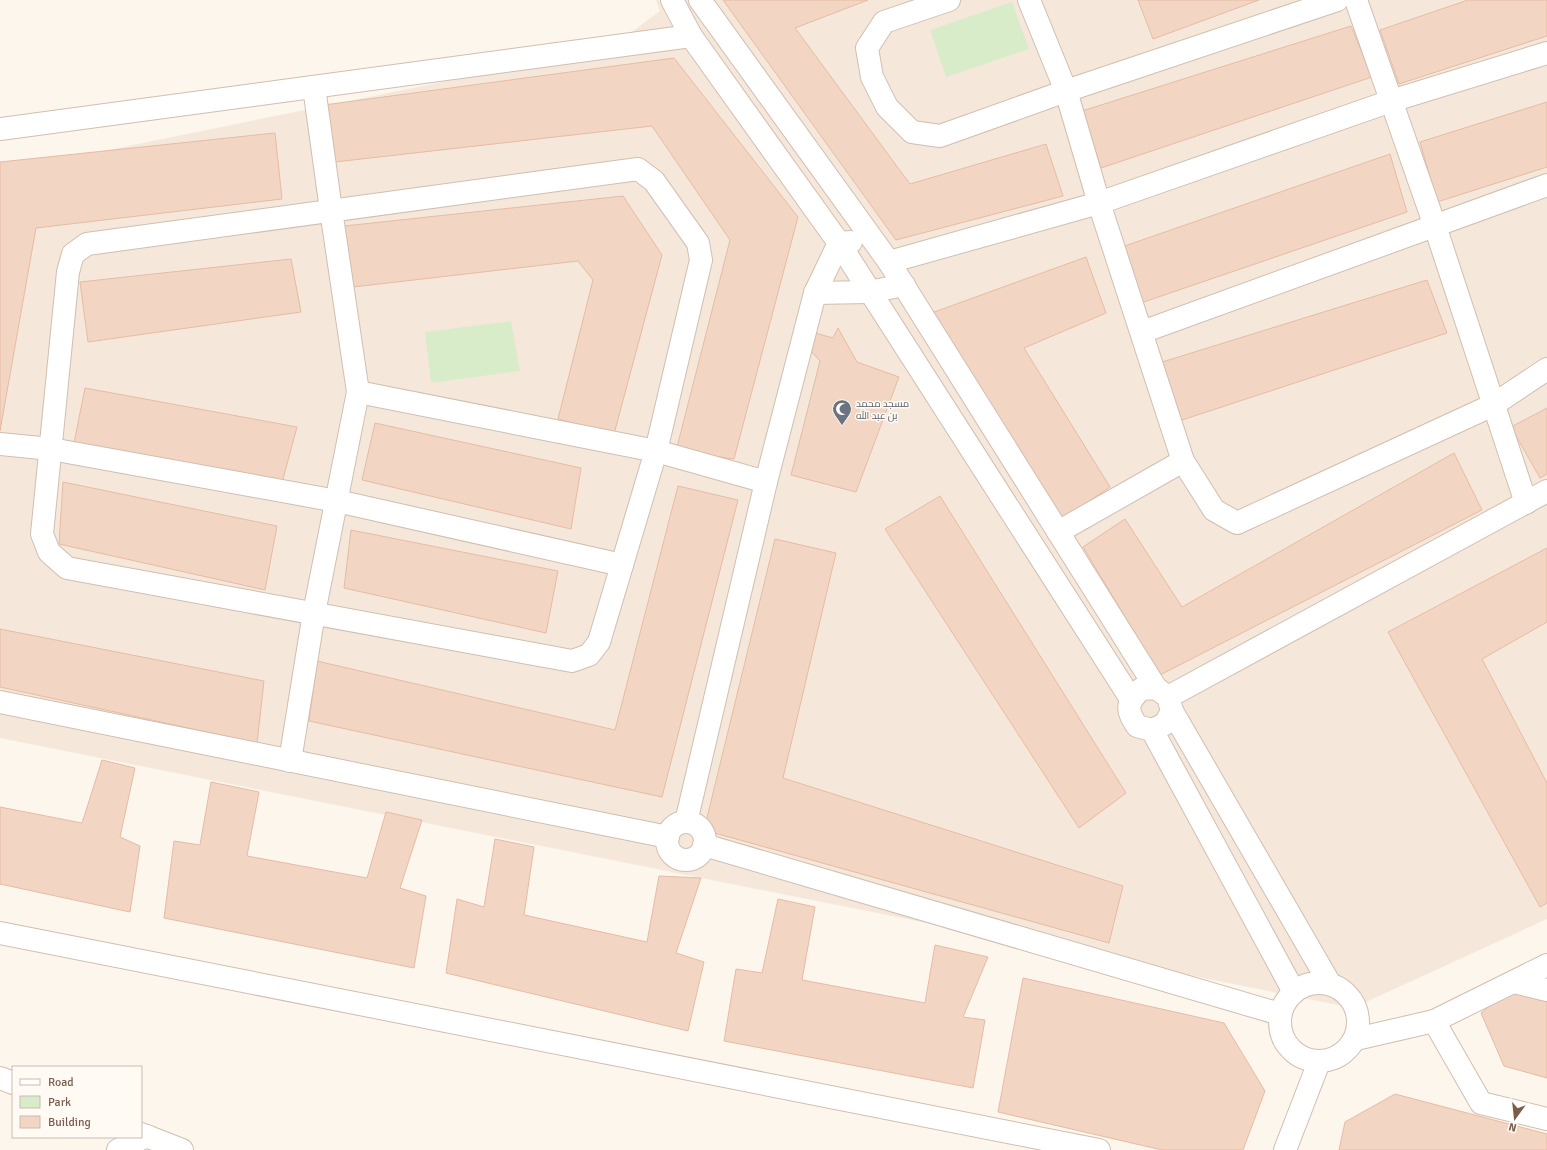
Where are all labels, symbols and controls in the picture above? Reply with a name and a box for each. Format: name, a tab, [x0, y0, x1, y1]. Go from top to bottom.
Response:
mosque icon: مسجد محمد بن عبد الله	[831, 398, 853, 426]
place label: مسجد محمد بن عبد الله	[856, 398, 909, 422]
legend	[12, 1066, 142, 1138]
text: Road	[48, 1075, 74, 1090]
text: Park	[48, 1095, 71, 1110]
north arrow	[1495, 1098, 1535, 1138]
text: Building	[48, 1115, 91, 1130]
text: N	[1507, 1120, 1518, 1134]

